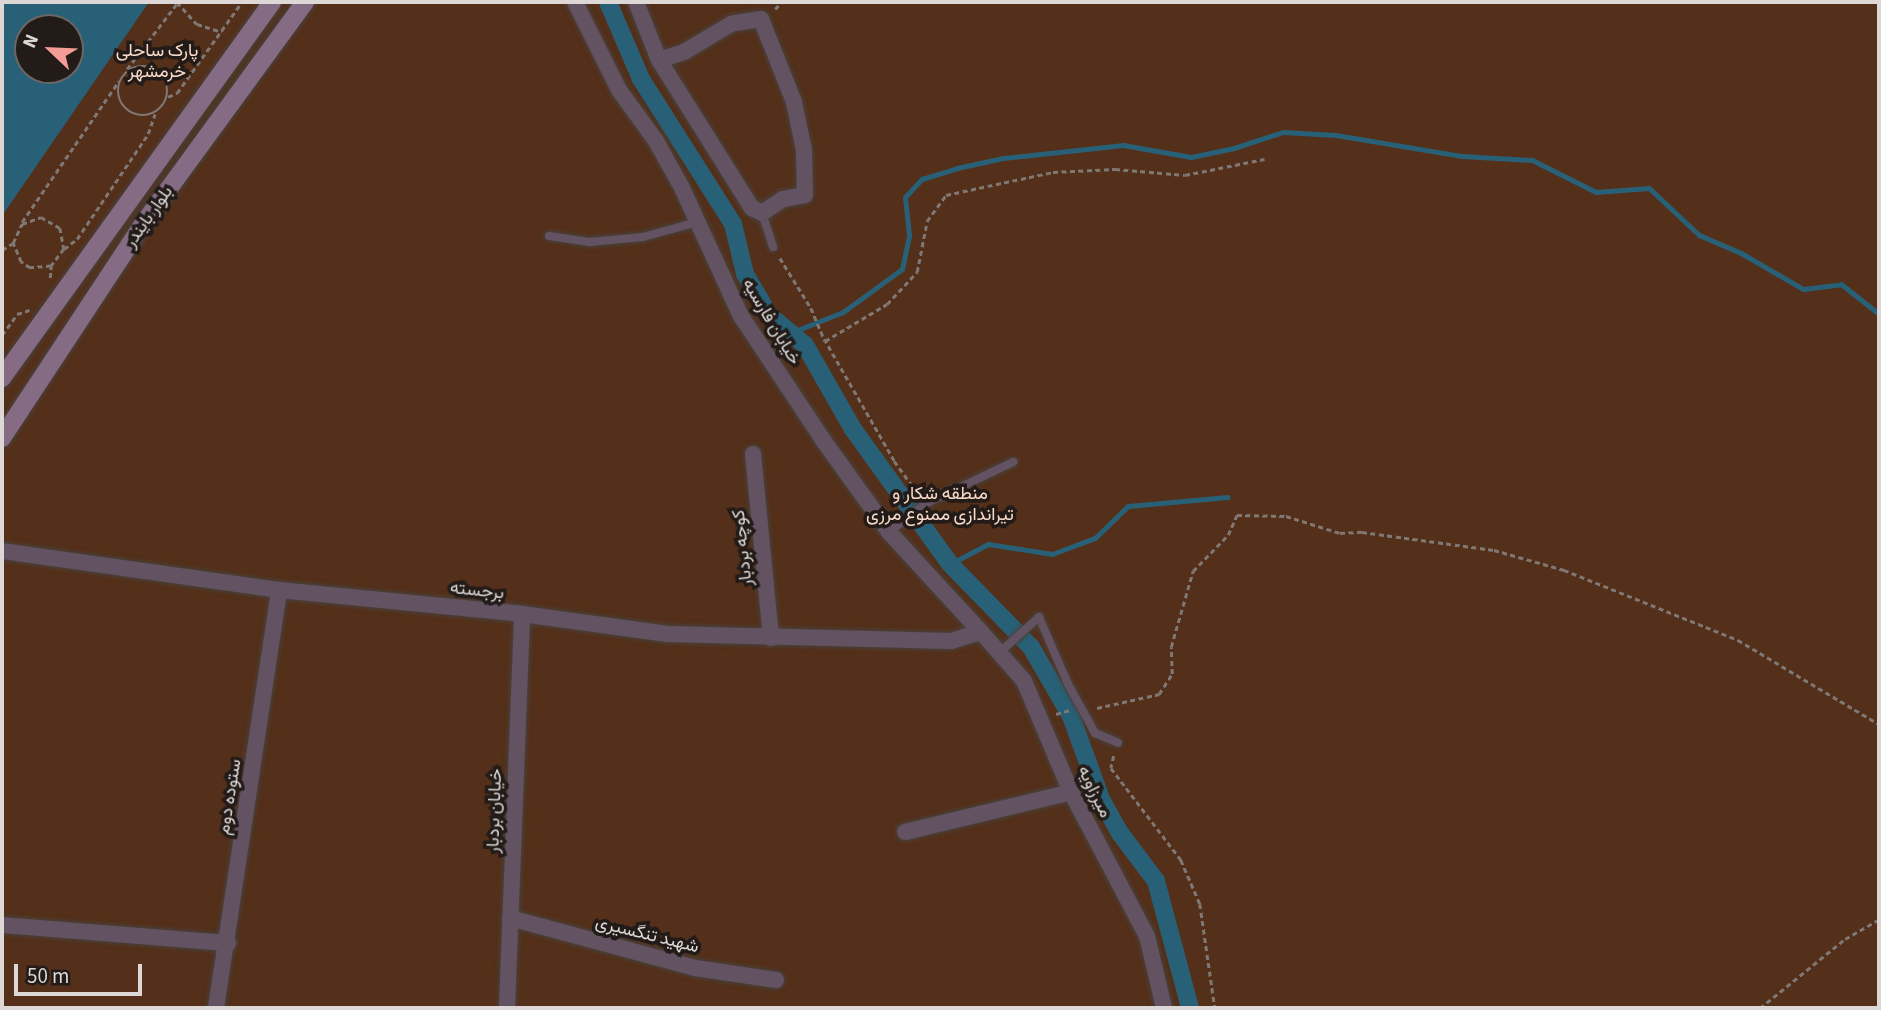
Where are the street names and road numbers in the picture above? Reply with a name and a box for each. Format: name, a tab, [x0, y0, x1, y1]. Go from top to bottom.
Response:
street label: بلوار بایندر	[120, 182, 178, 252]
street label: خیابان فارسیه	[737, 275, 805, 369]
street label: کوچه بردبار	[728, 509, 758, 587]
street label: برجسته	[449, 577, 505, 605]
street label: ستوده دوم	[213, 757, 247, 837]
street label: میرزاویه	[1072, 762, 1116, 822]
street label: خیابان بردبار	[483, 768, 507, 854]
street label: شهید تنگسیری	[593, 912, 701, 958]

